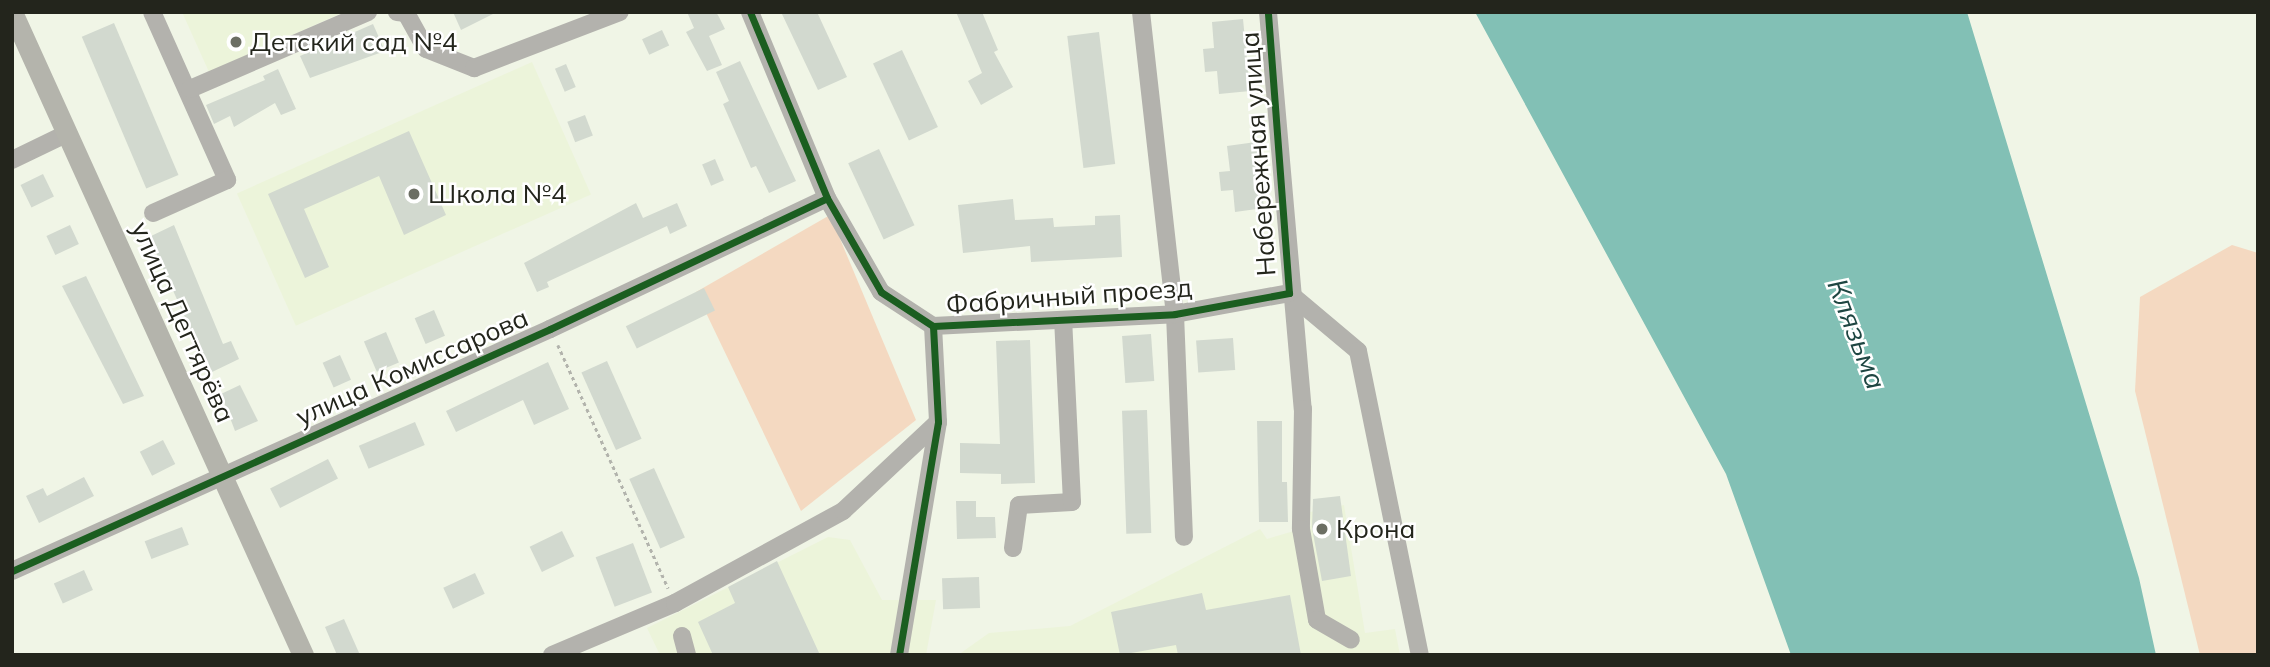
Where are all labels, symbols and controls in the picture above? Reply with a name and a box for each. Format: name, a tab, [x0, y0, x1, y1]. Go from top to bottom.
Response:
place label: Детский сад №4	[250, 26, 457, 58]
street label: Набережная улица	[1234, 31, 1282, 277]
marker: Детский сад №4	[228, 34, 244, 50]
place label: Школа №4	[428, 178, 567, 210]
marker: Школа №4	[406, 186, 422, 202]
street label: улица Дегтярёва	[125, 217, 241, 427]
street label: Фабричный проезд	[945, 272, 1193, 320]
water label: Клязьма	[1821, 274, 1893, 394]
street label: улица Комиссарова	[291, 302, 533, 432]
place label: Крона	[1336, 513, 1415, 545]
marker: Крона	[1314, 521, 1330, 537]

